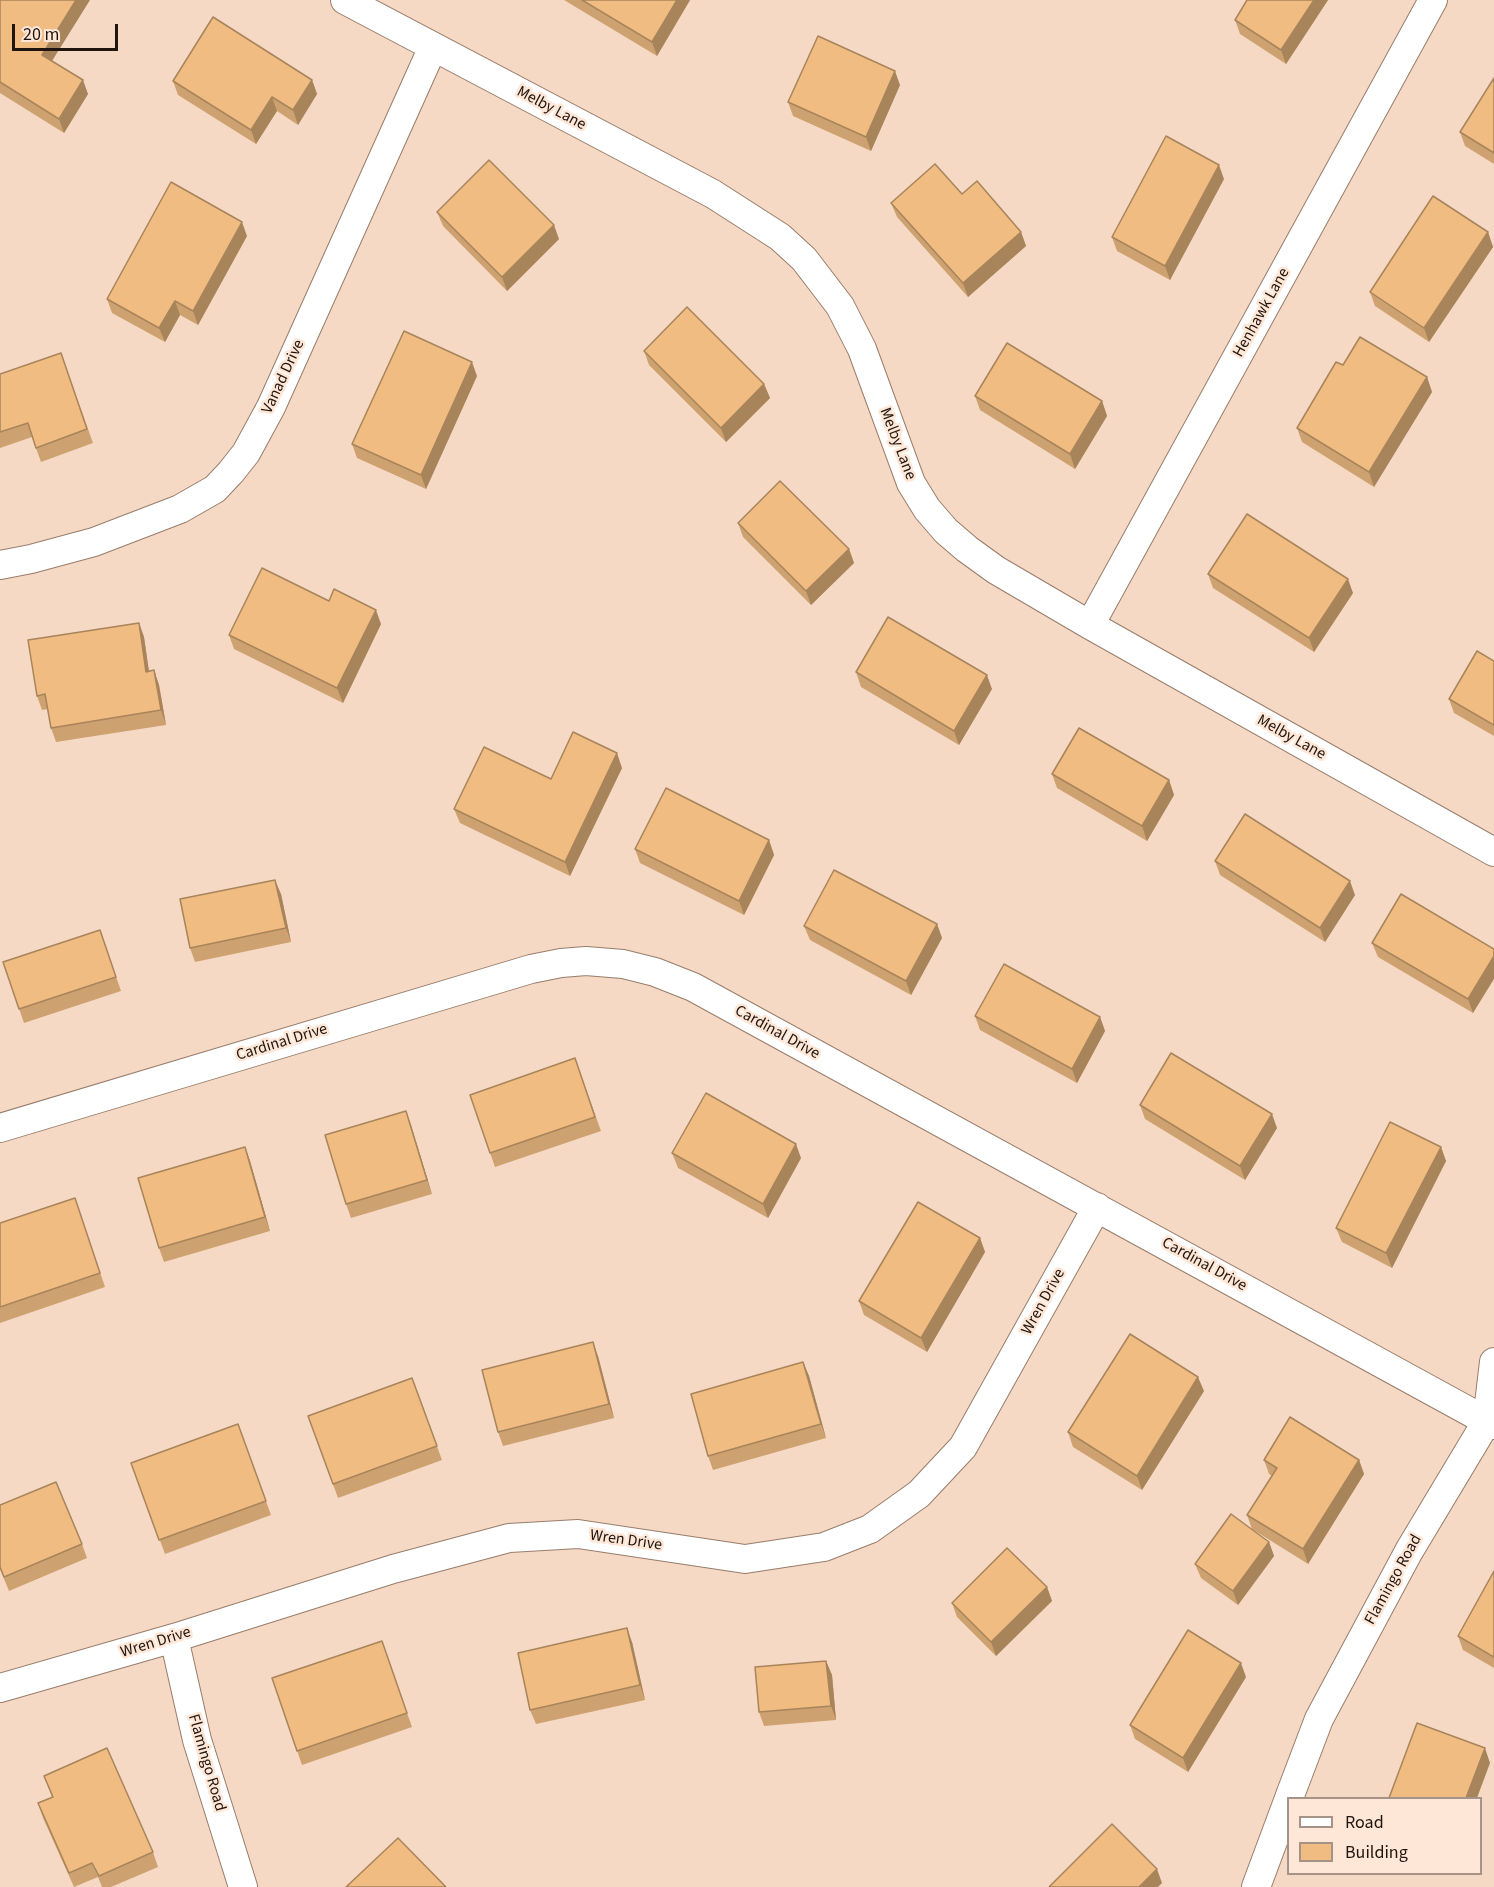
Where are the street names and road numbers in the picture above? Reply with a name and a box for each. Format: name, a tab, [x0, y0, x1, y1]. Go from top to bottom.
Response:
street label: Melby Lane	[513, 83, 589, 135]
street label: Henhawk Lane	[1230, 265, 1294, 361]
street label: Vanad Drive	[258, 337, 310, 417]
street label: Melby Lane	[874, 405, 920, 483]
street label: Melby Lane	[1253, 711, 1329, 765]
street label: Cardinal Drive	[731, 1002, 823, 1064]
street label: Cardinal Drive	[234, 1020, 330, 1066]
street label: Cardinal Drive	[1158, 1234, 1250, 1296]
street label: Wren Drive	[1018, 1266, 1070, 1338]
street label: Wren Drive	[589, 1526, 663, 1556]
street label: Flamingo Road	[1361, 1532, 1427, 1628]
street label: Wren Drive	[119, 1623, 193, 1663]
street label: Flamingo Road	[183, 1712, 229, 1814]

